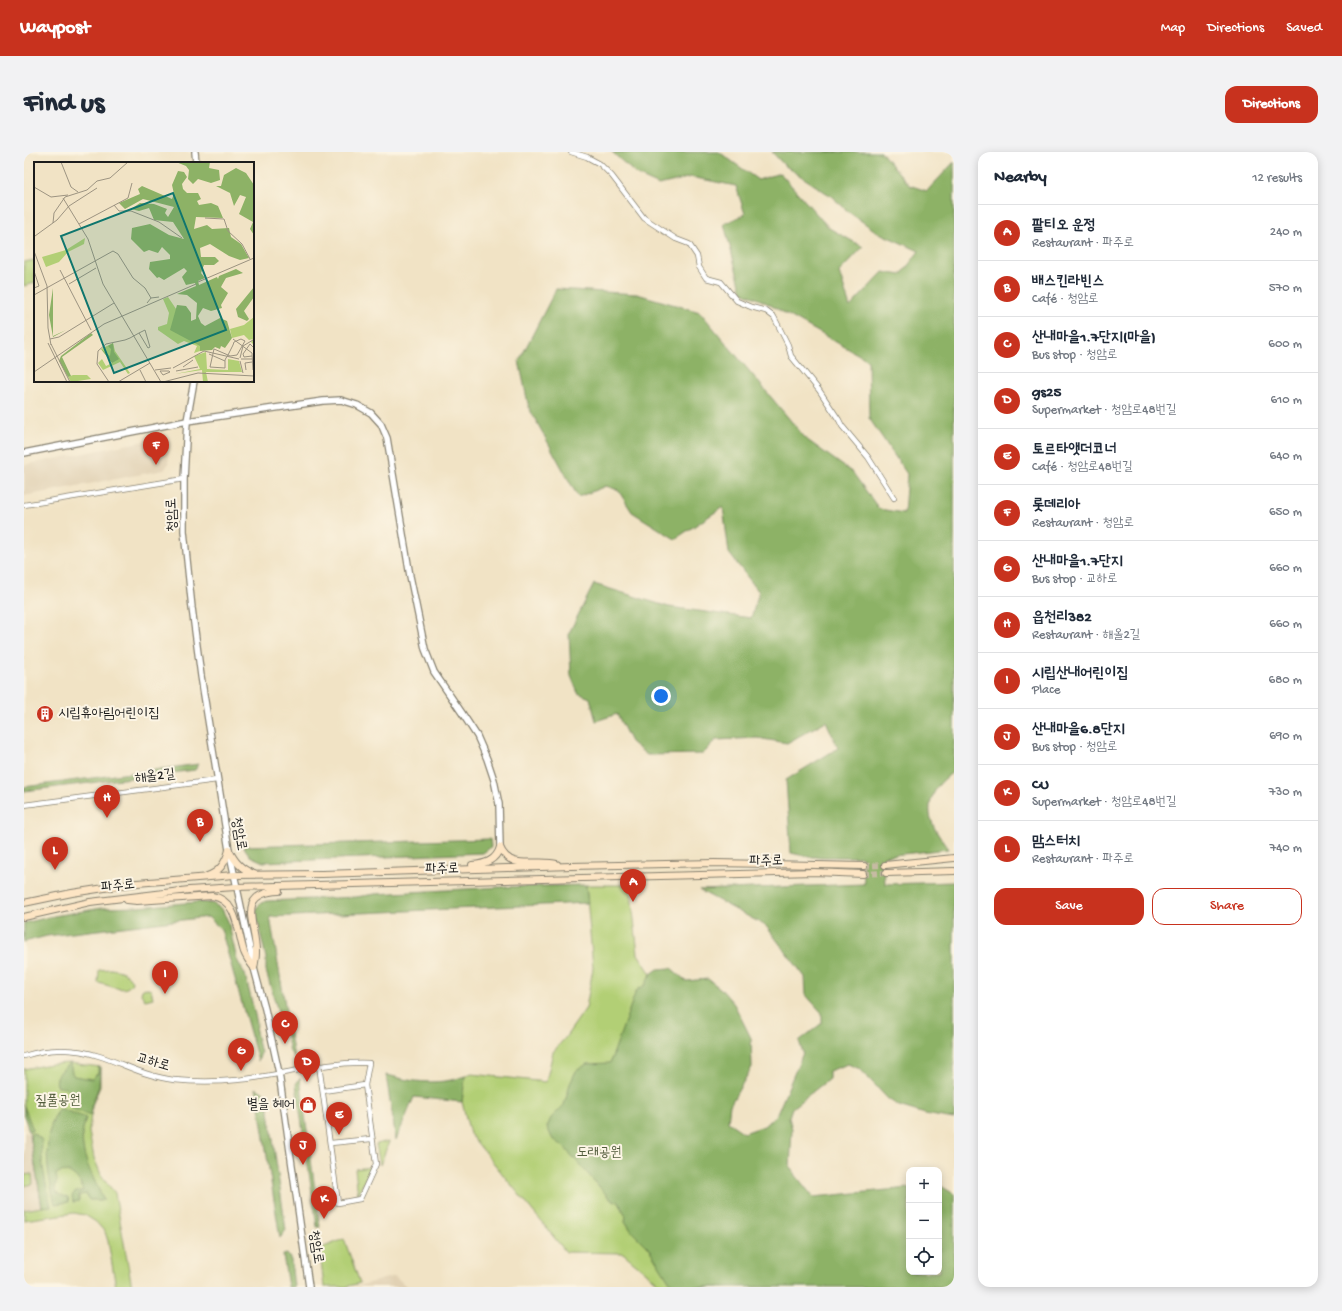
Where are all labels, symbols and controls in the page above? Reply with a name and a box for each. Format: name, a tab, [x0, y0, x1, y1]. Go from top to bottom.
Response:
text: Waypost	[20, 17, 90, 40]
text: Map	[1161, 20, 1185, 37]
text: Directions	[1207, 20, 1264, 37]
text: Saved	[1286, 20, 1322, 37]
button: Directions	[1225, 86, 1318, 123]
text: Find us	[24, 88, 104, 121]
inset map	[34, 162, 254, 382]
text: Nearby	[994, 168, 1047, 188]
text: 12 results	[1252, 171, 1302, 186]
text: 팥티오 운정	[1032, 217, 1096, 235]
text: A	[1003, 225, 1011, 240]
text: 240 m	[1270, 225, 1302, 240]
text: Restaurant · 파주로	[1032, 236, 1134, 251]
text: 배스킨라빈스	[1032, 273, 1104, 291]
text: B	[1004, 281, 1010, 296]
text: 570 m	[1269, 281, 1302, 296]
text: Café · 청암로	[1032, 292, 1099, 307]
text: 산내마을1.7단지(마을)	[1032, 329, 1156, 347]
text: C	[1003, 337, 1011, 352]
text: 600 m	[1268, 337, 1302, 352]
text: Bus stop · 청암로	[1032, 348, 1117, 363]
text: gs25	[1032, 384, 1061, 402]
text: D	[1003, 393, 1011, 408]
text: 610 m	[1270, 393, 1302, 408]
text: Supermarket · 청암로48번길	[1032, 403, 1177, 418]
pin: F	[143, 432, 169, 465]
text: 토르타앳더코너	[1032, 441, 1117, 459]
text: E	[1003, 449, 1011, 464]
text: 640 m	[1270, 449, 1302, 464]
text: Café · 청암로48번길	[1032, 460, 1133, 475]
text: 롯데리아	[1032, 497, 1080, 515]
street label: 청암로	[164, 498, 182, 532]
text: F	[1004, 505, 1010, 520]
text: 650 m	[1269, 505, 1302, 520]
text: Restaurant · 청암로	[1032, 516, 1134, 531]
text: 산내마을1.7단지	[1032, 553, 1123, 571]
text: G	[1003, 561, 1011, 576]
text: 660 m	[1269, 561, 1302, 576]
text: Bus stop · 교하로	[1032, 572, 1117, 587]
text: 읍천리382	[1032, 609, 1092, 627]
text: H	[1003, 617, 1011, 632]
text: 660 m	[1269, 617, 1302, 632]
text: Restaurant · 해올2길	[1032, 628, 1140, 643]
text: 시립산내어린이집	[1032, 665, 1129, 683]
text: I	[1005, 673, 1009, 688]
text: 680 m	[1269, 673, 1302, 688]
text: Place	[1032, 683, 1060, 698]
your location	[651, 686, 671, 706]
building icon: 시립휴아림어린이집	[35, 704, 55, 724]
place label: 시립휴아림어린이집	[58, 706, 159, 723]
text: 산내마을6.8단지	[1032, 721, 1125, 739]
text: J	[1004, 729, 1010, 744]
text: 690 m	[1269, 729, 1302, 744]
text: Bus stop · 청암로	[1032, 740, 1117, 755]
street label: 해올2길	[134, 766, 177, 788]
text: CU	[1032, 776, 1049, 794]
pin: H	[94, 785, 120, 818]
text: K	[1003, 785, 1011, 800]
text: 730 m	[1269, 785, 1302, 800]
text: Supermarket · 청암로48번길	[1032, 795, 1177, 810]
pin: B	[187, 809, 213, 842]
street label: 청암로	[227, 816, 249, 852]
text: 맘스터치	[1032, 833, 1080, 851]
pin: L	[42, 837, 68, 870]
text: L	[1005, 841, 1009, 856]
text: 740 m	[1269, 841, 1302, 856]
text: Restaurant · 파주로	[1032, 852, 1134, 867]
street label: 파주로	[749, 853, 783, 871]
street label: 파주로	[425, 861, 459, 879]
pin: A	[620, 869, 646, 902]
street label: 파주로	[100, 877, 136, 897]
button: Save	[994, 888, 1144, 925]
button: Share	[1152, 888, 1302, 925]
pin: I	[152, 961, 178, 994]
pin: C	[272, 1011, 298, 1044]
pin: G	[228, 1038, 254, 1071]
pin: D	[294, 1049, 320, 1082]
street label: 교하로	[134, 1050, 172, 1076]
park label: 짚풀공원	[35, 1093, 81, 1110]
shop icon: 별을 헤어	[298, 1095, 318, 1115]
place label: 별을 헤어	[247, 1097, 295, 1114]
pin: E	[326, 1102, 352, 1135]
pin: J	[290, 1132, 316, 1165]
park label: 도래공원	[576, 1145, 622, 1162]
map controls	[906, 1167, 942, 1275]
button: +	[906, 1167, 942, 1203]
pin: K	[311, 1186, 337, 1219]
button: −	[906, 1203, 942, 1239]
street label: 청암로	[304, 1229, 326, 1265]
button: locate	[906, 1239, 942, 1275]

